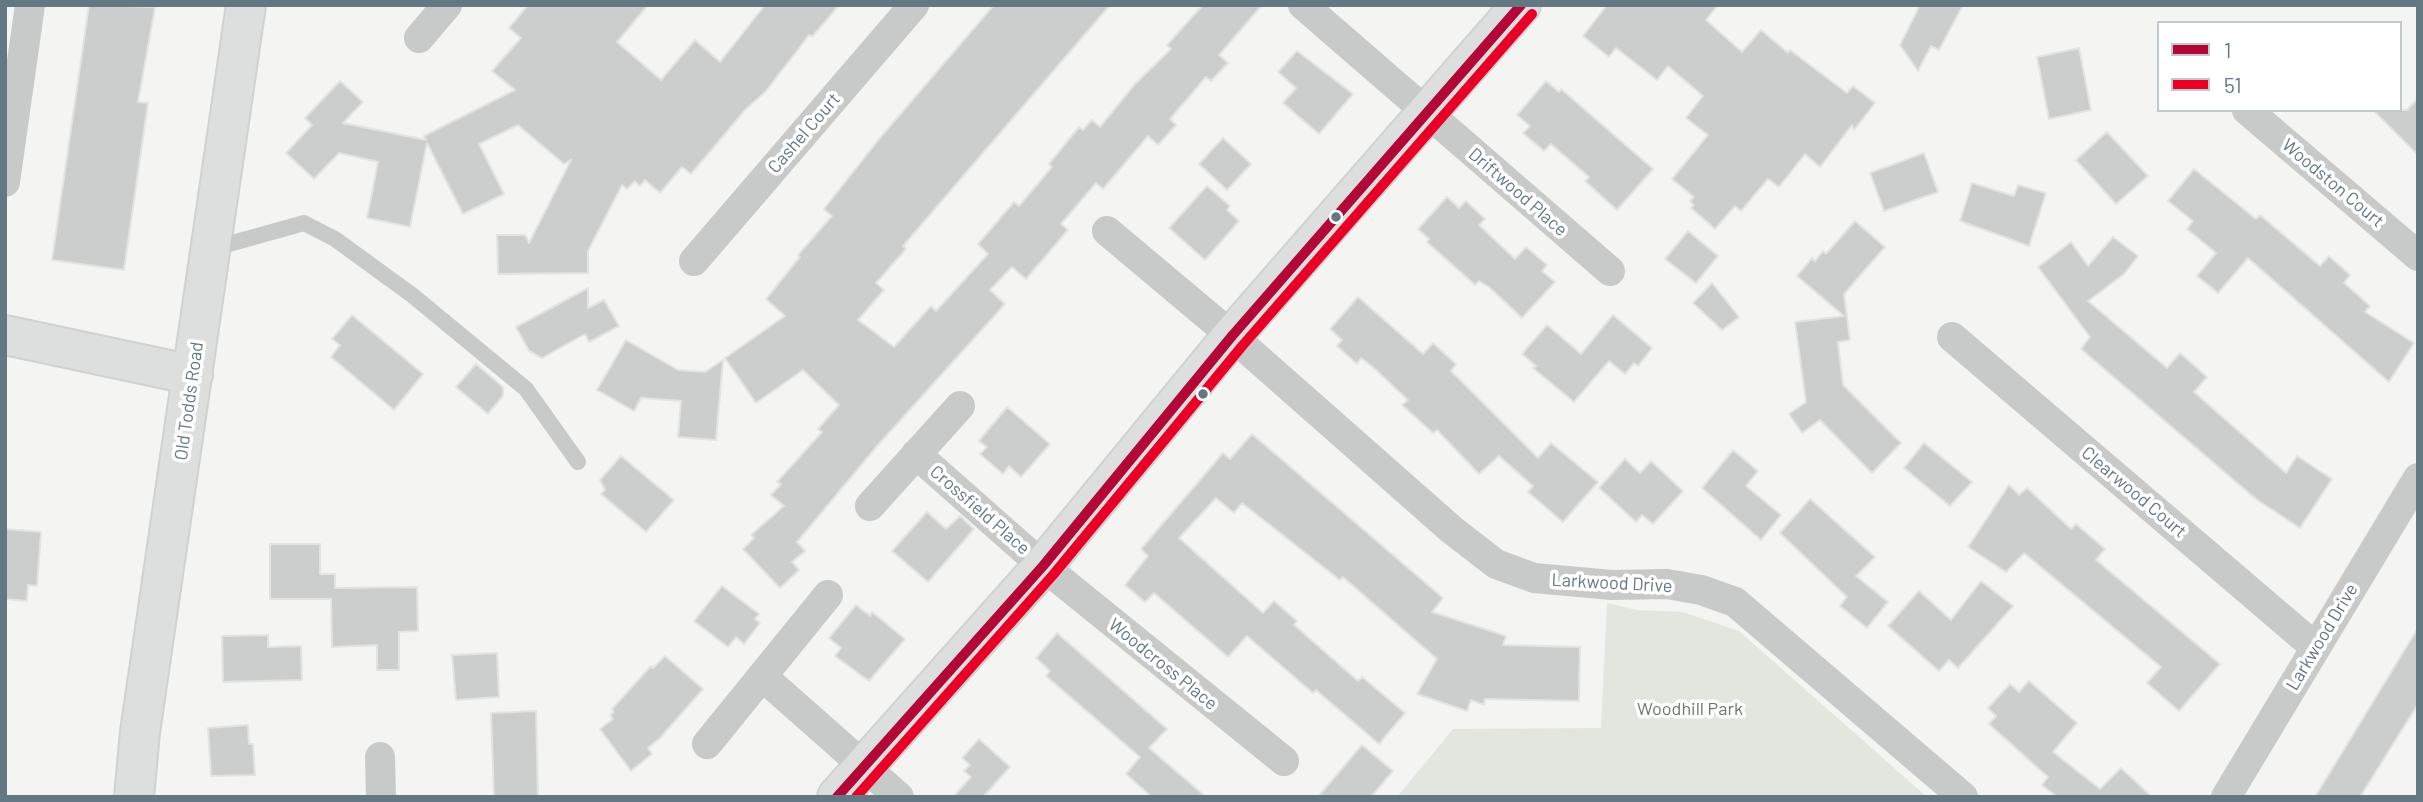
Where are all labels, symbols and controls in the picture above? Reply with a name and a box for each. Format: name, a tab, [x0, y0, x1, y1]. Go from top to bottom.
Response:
legend	[2157, 21, 2402, 112]
text: 1	[2224, 37, 2231, 62]
text: 51	[2224, 72, 2242, 97]
street label: Cashel Court	[763, 88, 845, 178]
street label: Woodston Court	[2278, 134, 2388, 232]
street label: Driftwood Place	[1464, 143, 1572, 241]
unlabelled marker	[1329, 210, 1343, 224]
street label: Old Todds Road	[170, 340, 208, 462]
unlabelled marker	[1196, 387, 1210, 401]
street label: Clearwood Court	[2077, 442, 2191, 542]
street label: Crossfield Place	[926, 461, 1034, 559]
street label: Larkwood Drive	[1551, 569, 1673, 597]
street label: Larkwood Drive	[2282, 580, 2362, 694]
street label: Woodcross Place	[1104, 614, 1222, 714]
park label: Woodhill Park	[1637, 698, 1743, 720]

